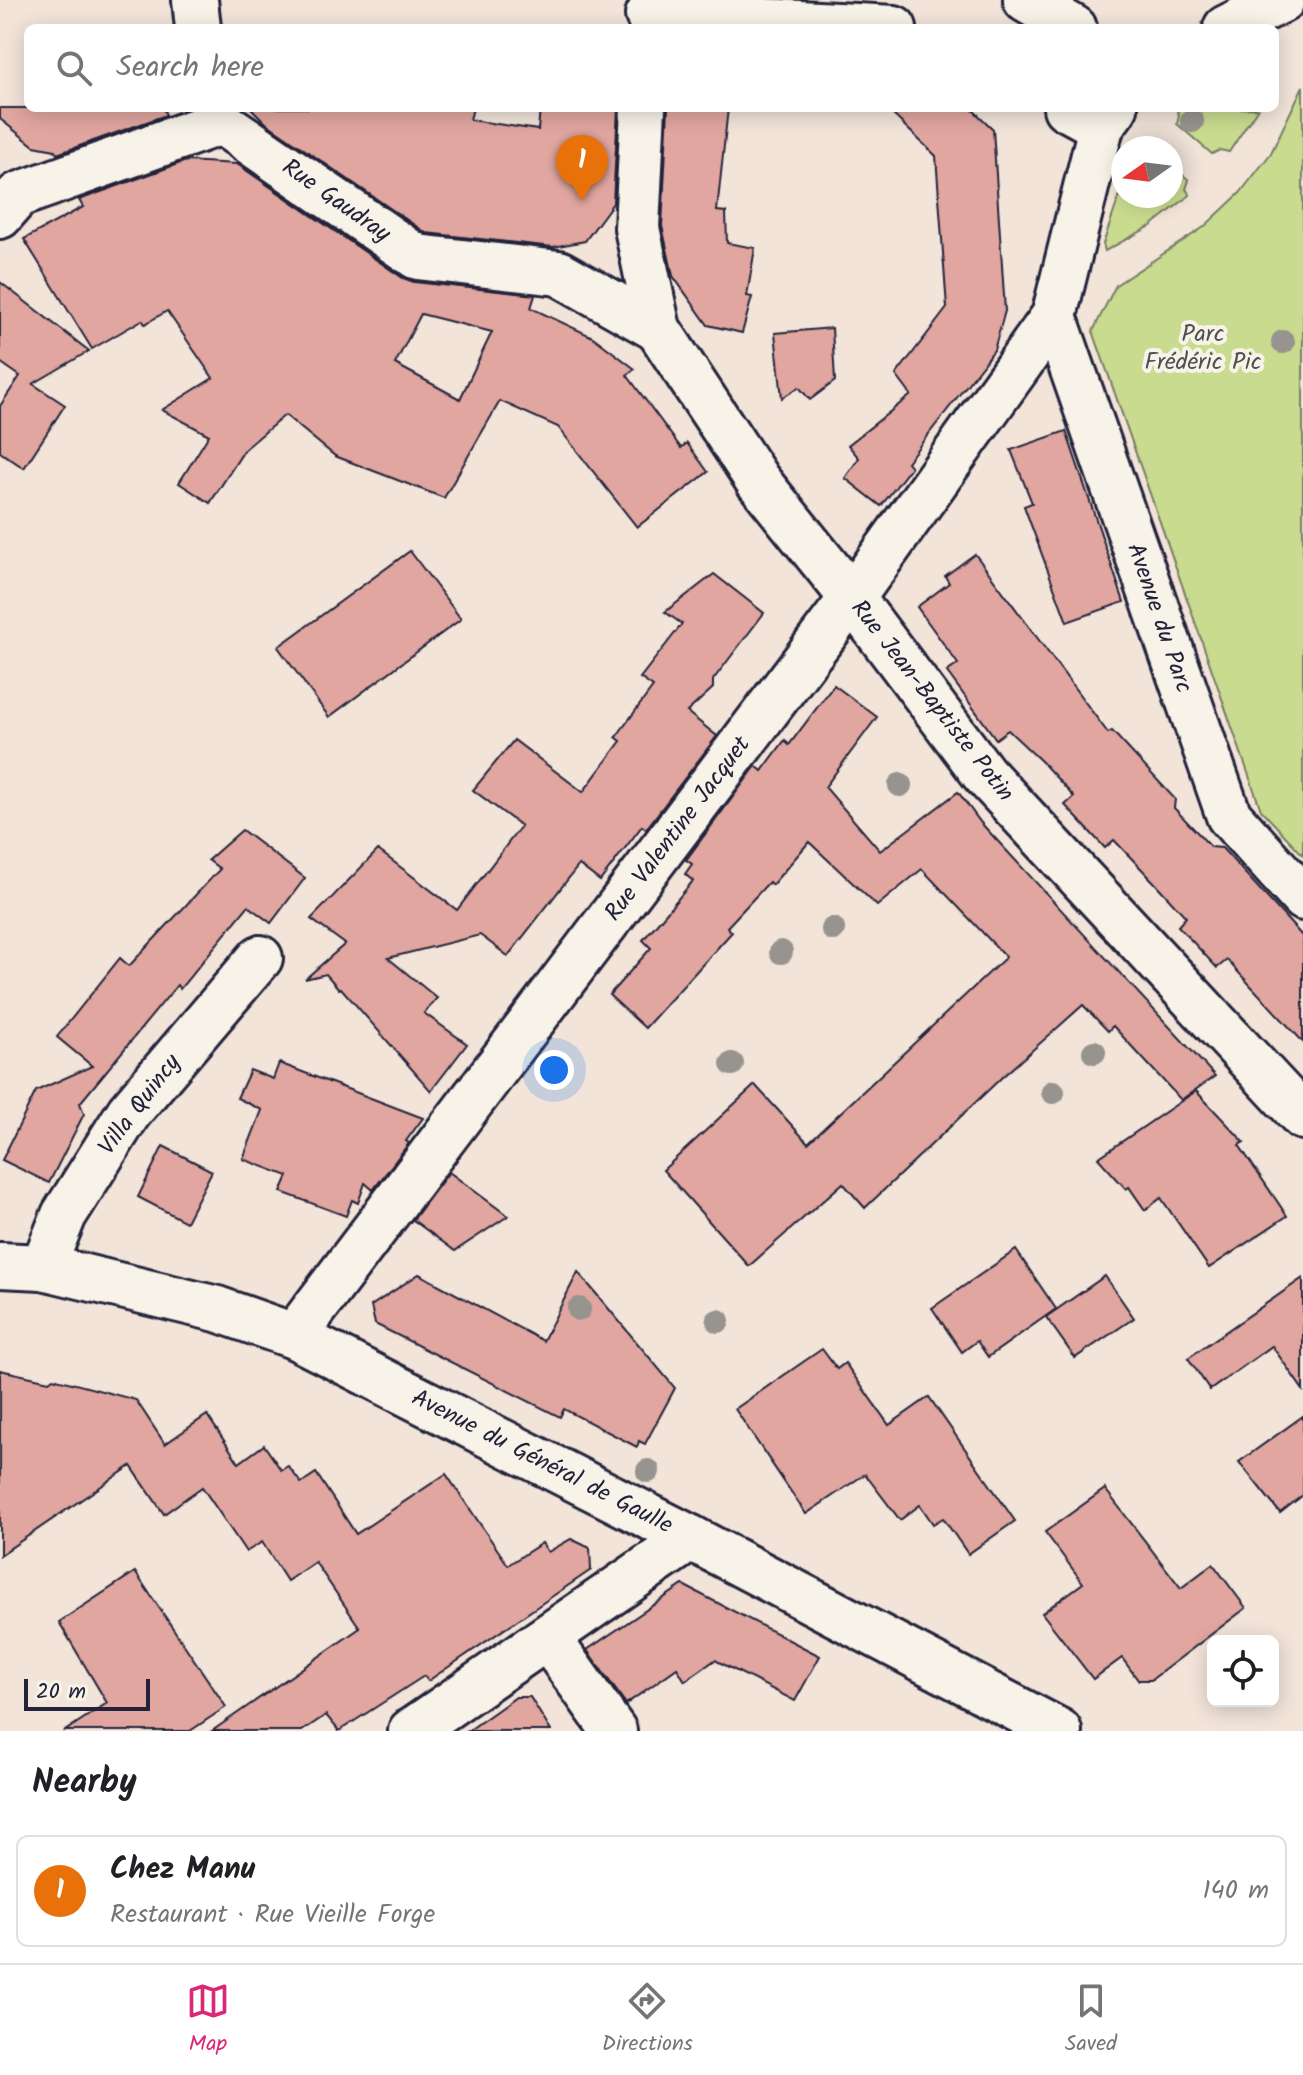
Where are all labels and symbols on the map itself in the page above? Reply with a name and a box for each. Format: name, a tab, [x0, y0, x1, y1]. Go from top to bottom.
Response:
pin: 1	[556, 135, 608, 201]
north arrow	[1111, 136, 1183, 208]
street label: Rue Gaudray	[273, 149, 399, 253]
park label: Parc Frédéric Pic	[1145, 315, 1261, 382]
street label: Avenue du Parc	[1115, 538, 1203, 698]
street label: Rue Jean-Baptiste Potin	[840, 591, 1024, 811]
street label: Rue Valentine Jacquet	[595, 727, 761, 930]
street label: Villa Quincy	[89, 1045, 192, 1164]
your location	[534, 1050, 574, 1090]
street label: Avenue du Général de Gaulle	[404, 1379, 680, 1545]
scale bar	[24, 1675, 150, 1711]

